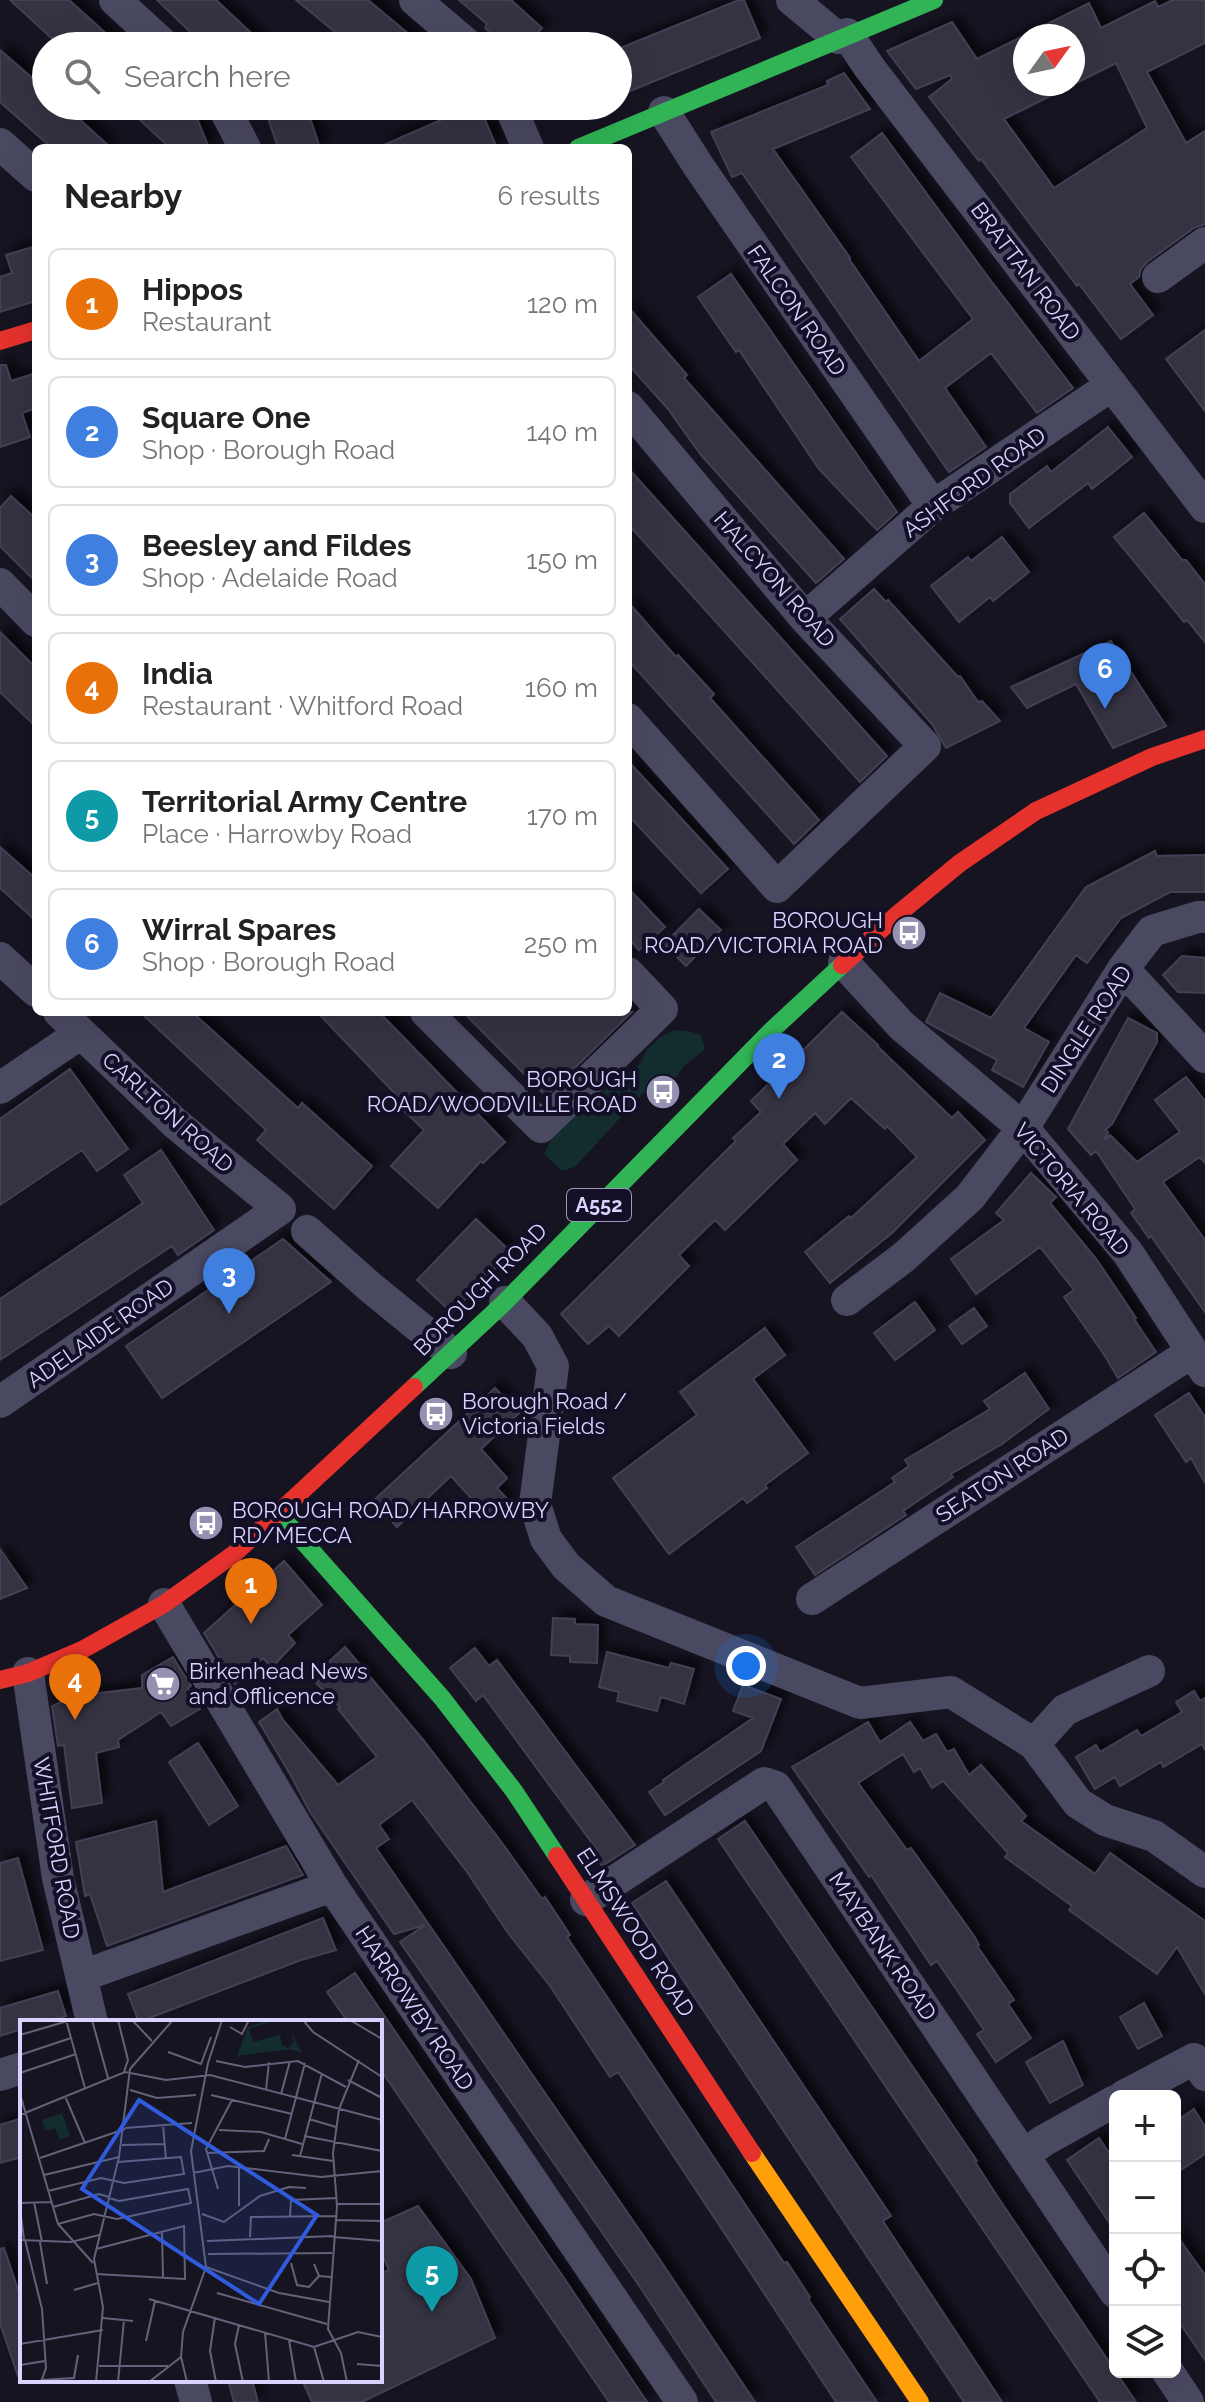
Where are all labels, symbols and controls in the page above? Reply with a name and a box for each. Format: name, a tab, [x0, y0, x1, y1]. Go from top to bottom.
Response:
north arrow	[1013, 24, 1085, 96]
search box	[32, 32, 632, 120]
icon: search	[60, 54, 104, 98]
text: Search here	[124, 59, 291, 94]
text: Nearby	[64, 176, 182, 216]
text: 6 results	[497, 181, 600, 211]
street label: BRATTAN ROAD	[966, 197, 1086, 345]
street label: FALCON ROAD	[742, 240, 852, 380]
text: Hippos	[142, 272, 243, 307]
text: 1	[86, 289, 98, 319]
text: 120 m	[527, 289, 598, 319]
text: Restaurant	[142, 307, 272, 337]
text: Square One	[142, 400, 310, 435]
text: 2	[85, 417, 99, 447]
text: 140 m	[526, 417, 598, 447]
street label: ASHFORD ROAD	[898, 422, 1050, 542]
text: Shop · Borough Road	[142, 435, 395, 465]
street label: HALCYON ROAD	[709, 506, 841, 652]
text: Beesley and Fildes	[142, 528, 412, 563]
text: 3	[85, 545, 99, 575]
text: 150 m	[526, 545, 598, 575]
text: Shop · Adelaide Road	[142, 563, 398, 593]
pin: 6	[1079, 643, 1131, 709]
text: India	[142, 656, 213, 691]
text: 4	[85, 673, 99, 703]
text: 160 m	[525, 673, 598, 703]
text: Restaurant · Whitford Road	[142, 691, 463, 721]
text: Territorial Army Centre	[142, 784, 467, 819]
text: 5	[85, 801, 99, 831]
text: 170 m	[527, 801, 598, 831]
text: Place · Harrowby Road	[142, 819, 412, 849]
place label: BOROUGH ROAD/VICTORIA ROAD	[644, 907, 883, 958]
text: Wirral Spares	[142, 912, 336, 947]
bus stop icon: BOROUGH ROAD/VICTORIA ROAD	[890, 914, 928, 952]
text: 6	[84, 929, 100, 959]
text: 250 m	[524, 929, 598, 959]
text: Shop · Borough Road	[142, 947, 395, 977]
street label: DINGLE ROAD	[1035, 960, 1137, 1098]
pin: 2	[753, 1033, 805, 1099]
street label: CARLTON ROAD	[97, 1046, 239, 1178]
place label: BOROUGH ROAD/WOODVILLE ROAD	[367, 1066, 637, 1117]
bus stop icon: BOROUGH ROAD/WOODVILLE ROAD	[644, 1073, 682, 1111]
street label: VICTORIA ROAD	[1009, 1117, 1135, 1261]
road number: A552	[567, 1189, 631, 1221]
street label: BOROUGH ROAD	[408, 1217, 552, 1361]
pin: 3	[203, 1248, 255, 1314]
street label: ADELAIDE ROAD	[22, 1273, 178, 1393]
place label: Borough Road / Victoria Fields	[462, 1388, 627, 1439]
bus stop icon: Borough Road / Victoria Fields	[417, 1395, 455, 1433]
street label: SEATON ROAD	[931, 1422, 1073, 1528]
place label: BOROUGH ROAD/HARROWBY RD/MECCA	[232, 1497, 549, 1548]
bus stop icon: BOROUGH ROAD/HARROWBY RD/MECCA	[187, 1504, 225, 1542]
pin: 1	[225, 1558, 277, 1624]
your location	[726, 1646, 766, 1686]
pin: 4	[49, 1654, 101, 1720]
place label: Birkenhead News and Offlicence	[189, 1658, 368, 1709]
supermarket icon: Birkenhead News and Offlicence	[144, 1665, 182, 1703]
street label: WHITFORD ROAD	[28, 1755, 86, 1941]
street label: ELMSWOOD ROAD	[572, 1843, 700, 2021]
street label: MAYBANK ROAD	[824, 1867, 942, 2025]
street label: HARROWBY ROAD	[350, 1921, 480, 2095]
inset map	[20, 2020, 382, 2382]
map controls	[1109, 2090, 1181, 2378]
button: +	[1109, 2090, 1181, 2162]
button: −	[1109, 2162, 1181, 2234]
button: locate	[1109, 2234, 1181, 2306]
pin: 5	[406, 2246, 458, 2312]
button: layers	[1109, 2306, 1181, 2378]

